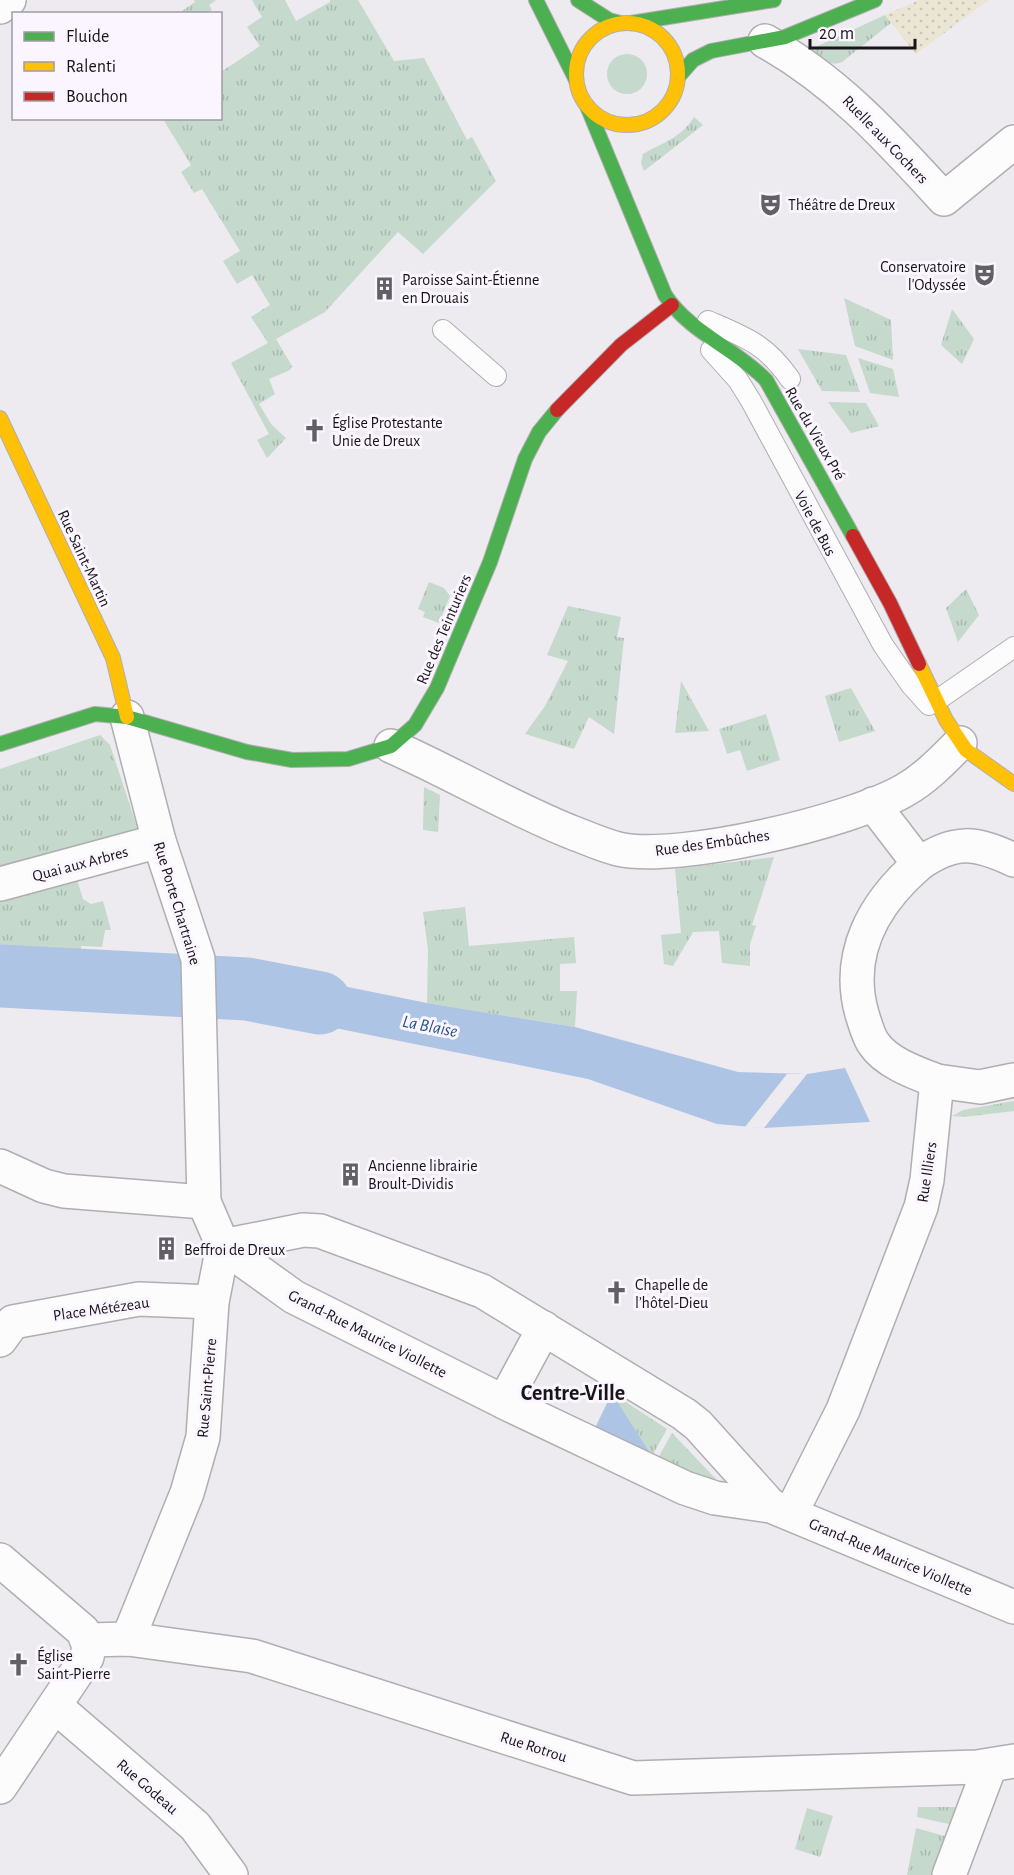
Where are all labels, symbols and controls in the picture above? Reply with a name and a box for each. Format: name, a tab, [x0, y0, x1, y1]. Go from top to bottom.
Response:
legend	[12, 12, 222, 120]
scale bar	[810, 12, 915, 50]
text: 20 m	[819, 25, 854, 43]
text: Fluide	[66, 28, 109, 46]
text: Ralenti	[66, 58, 116, 76]
text: Bouchon	[66, 88, 128, 106]
street label: Ruelle aux Cochers	[839, 92, 931, 187]
theatre icon: Théâtre de Dreux	[757, 191, 783, 217]
place label: Théâtre de Dreux	[788, 197, 895, 213]
place label: Conservatoire l'Odyssée	[880, 259, 966, 294]
theatre icon: Conservatoire l'Odyssée	[971, 262, 997, 288]
place label: Paroisse Saint-Étienne en Drouais	[402, 270, 539, 306]
building icon: Paroisse Saint-Étienne en Drouais	[371, 275, 397, 301]
street label: Rue du Vieux Pré	[782, 384, 848, 483]
place label: Église Protestante Unie de Dreux	[332, 413, 443, 449]
church icon: Église Protestante Unie de Dreux	[301, 418, 327, 444]
street label: Voie de Bus	[791, 488, 839, 559]
street label: Rue Saint-Martin	[55, 508, 114, 609]
street label: Rue des Teinturiers	[414, 572, 474, 687]
street label: Rue des Embûches	[654, 827, 770, 859]
street label: Rue Porte Chartraine	[151, 840, 203, 967]
street label: Quai aux Arbres	[31, 844, 130, 885]
water label: La Blaise	[401, 1013, 459, 1041]
street label: Rue Illiers	[914, 1141, 940, 1204]
place label: Ancienne librairie Broult-Dividis	[368, 1158, 478, 1192]
building icon: Ancienne librairie Broult-Dividis	[337, 1161, 363, 1187]
building icon: Beffroi de Dreux	[153, 1236, 179, 1262]
place label: Beffroi de Dreux	[184, 1242, 285, 1258]
place label: Chapelle de l’hôtel-Dieu	[635, 1277, 708, 1311]
church icon: Chapelle de l’hôtel-Dieu	[604, 1280, 630, 1306]
street label: Grand-Rue Maurice Viollette	[286, 1287, 449, 1381]
street label: Place Métézeau	[52, 1294, 150, 1324]
street label: Rue Saint-Pierre	[195, 1338, 219, 1439]
district label: Centre-Ville	[521, 1382, 625, 1404]
street label: Grand-Rue Maurice Viollette	[807, 1515, 975, 1599]
place label: Église Saint-Pierre	[37, 1646, 110, 1682]
church icon: Église Saint-Pierre	[6, 1651, 32, 1677]
street label: Rue Rotrou	[498, 1729, 569, 1765]
street label: Rue Godeau	[114, 1756, 181, 1817]

